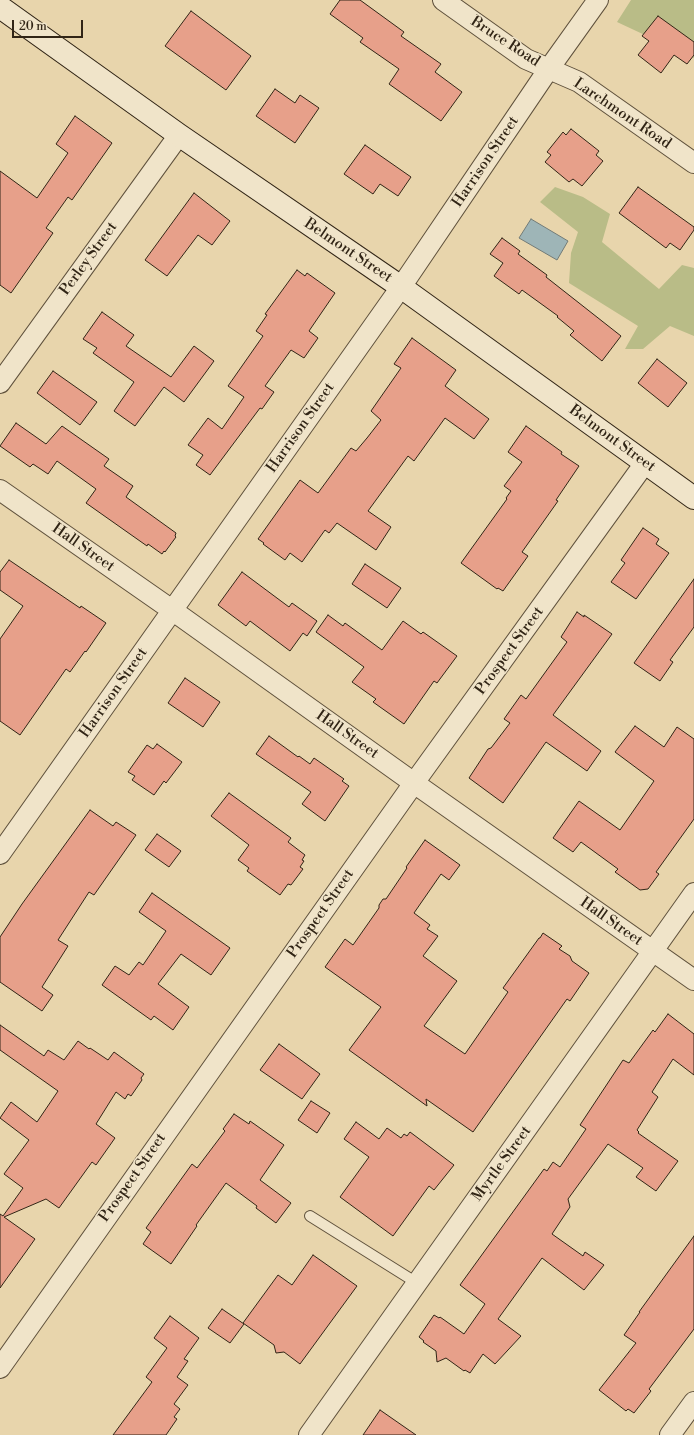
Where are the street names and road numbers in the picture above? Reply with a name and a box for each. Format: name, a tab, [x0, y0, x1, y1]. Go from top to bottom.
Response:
street label: Bruce Road	[467, 13, 543, 71]
street label: Larchmont Road	[570, 75, 674, 153]
street label: Harrison Street	[449, 113, 523, 211]
street label: Belmont Street	[301, 215, 395, 287]
street label: Perley Street	[56, 219, 122, 299]
street label: Harrison Street	[263, 379, 339, 477]
street label: Belmont Street	[565, 402, 659, 476]
street label: Hall Street	[48, 520, 118, 576]
street label: Prospect Street	[472, 603, 548, 699]
street label: Harrison Street	[76, 644, 152, 742]
street label: Hall Street	[312, 707, 382, 763]
street label: Prospect Street	[284, 866, 358, 962]
street label: Hall Street	[576, 894, 646, 950]
street label: Myrtle Street	[469, 1123, 535, 1205]
street label: Prospect Street	[96, 1130, 170, 1226]

